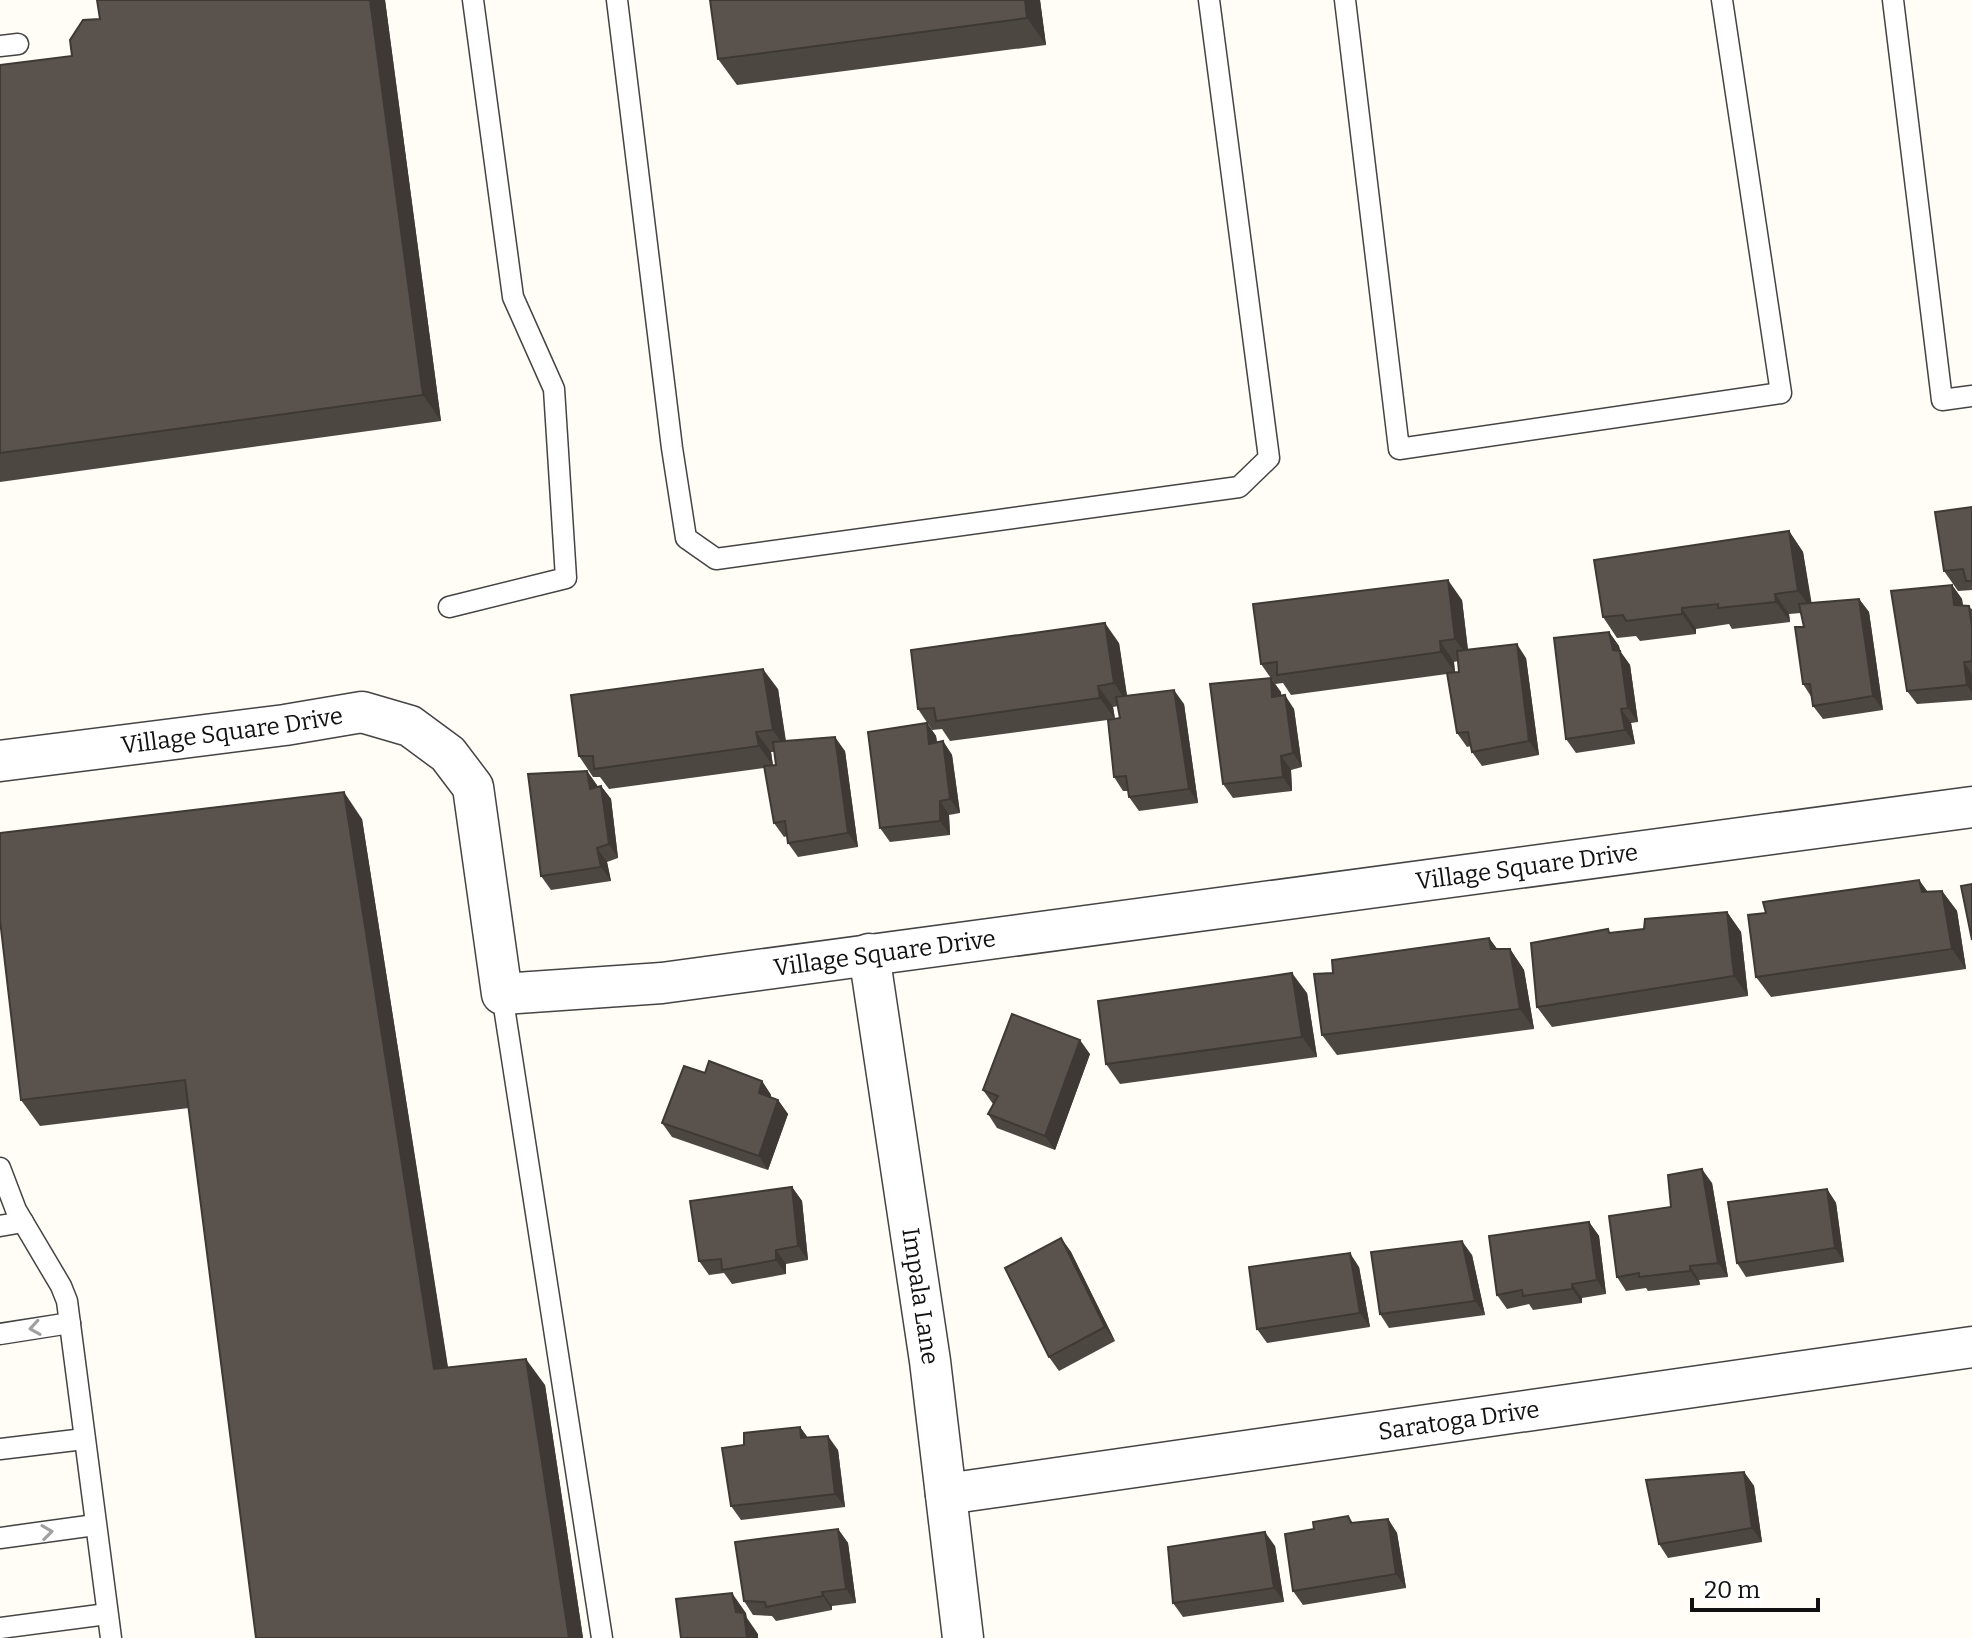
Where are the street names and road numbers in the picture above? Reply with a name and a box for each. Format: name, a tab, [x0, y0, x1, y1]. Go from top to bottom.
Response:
street label: Village Square Drive	[119, 701, 345, 760]
street label: Village Square Drive	[1414, 838, 1640, 896]
street label: Village Square Drive	[772, 924, 997, 982]
street label: Impala Lane	[896, 1226, 944, 1366]
street label: Saratoga Drive	[1376, 1395, 1541, 1446]

